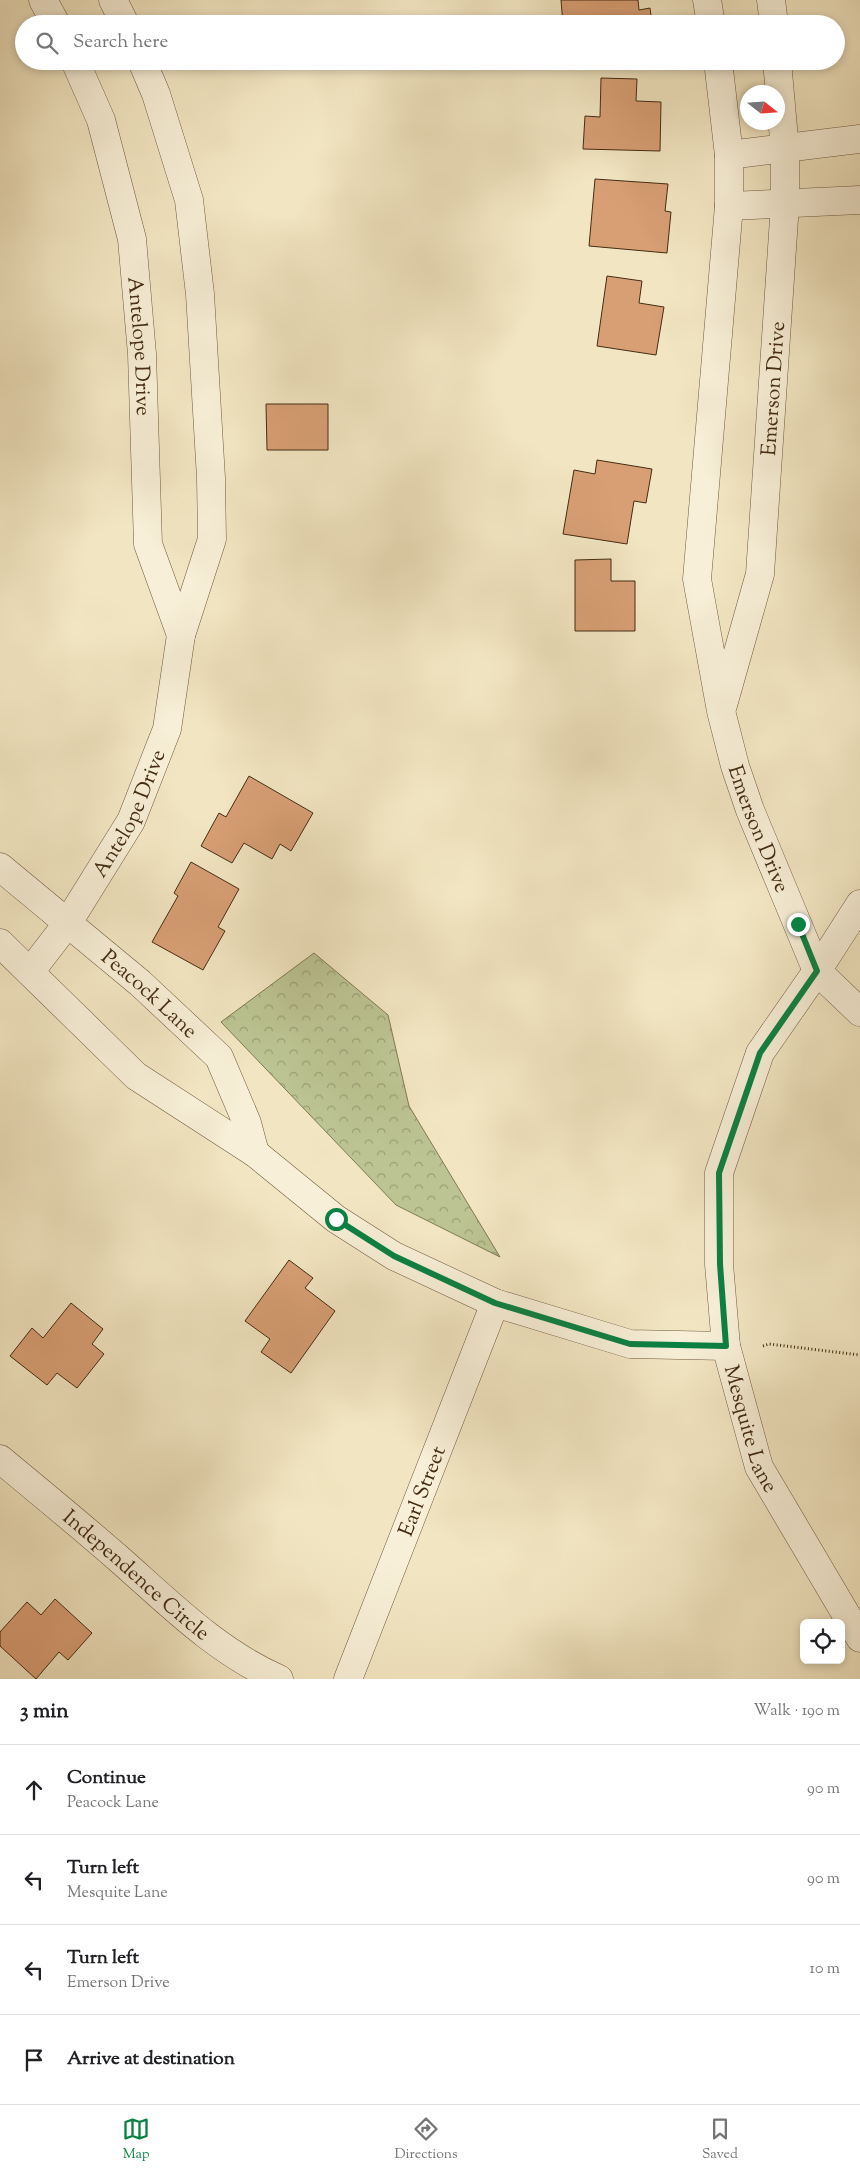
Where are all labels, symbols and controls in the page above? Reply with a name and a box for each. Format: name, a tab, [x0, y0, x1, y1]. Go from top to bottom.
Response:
search box	[15, 15, 845, 70]
icon: search	[33, 29, 61, 57]
text: Search here	[73, 29, 168, 56]
north arrow	[740, 85, 785, 130]
street label: Antelope Drive	[118, 276, 157, 416]
street label: Emerson Drive	[755, 320, 794, 457]
street label: Antelope Drive	[86, 746, 174, 884]
street label: Emerson Drive	[719, 762, 796, 898]
route end	[787, 913, 810, 936]
street label: Peacock Lane	[94, 943, 203, 1046]
route start	[325, 1208, 348, 1231]
street label: Mesquite Lane	[715, 1362, 784, 1499]
street label: Earl Street	[392, 1442, 455, 1541]
street label: Independence Circle	[55, 1504, 215, 1649]
map controls	[800, 1619, 845, 1664]
button: locate	[800, 1619, 845, 1664]
text: 3 min	[20, 1697, 69, 1727]
text: Walk · 190 m	[753, 1700, 840, 1723]
text: Continue	[67, 1765, 146, 1792]
icon: ahead	[20, 1776, 48, 1804]
text: 90 m	[807, 1778, 840, 1801]
text: Peacock Lane	[67, 1792, 159, 1815]
text: Turn left	[67, 1855, 139, 1882]
icon: left	[20, 1866, 48, 1894]
text: 90 m	[807, 1868, 840, 1891]
text: Mesquite Lane	[67, 1882, 168, 1905]
text: Turn left	[67, 1945, 139, 1972]
icon: left	[20, 1956, 48, 1984]
text: 10 m	[810, 1958, 840, 1981]
text: Emerson Drive	[67, 1972, 170, 1995]
icon: arrive	[20, 2046, 48, 2074]
text: Arrive at destination	[67, 2046, 235, 2073]
tab: Map	[122, 2115, 150, 2165]
tab: Directions	[394, 2115, 458, 2165]
tab: Saved	[702, 2115, 738, 2165]

